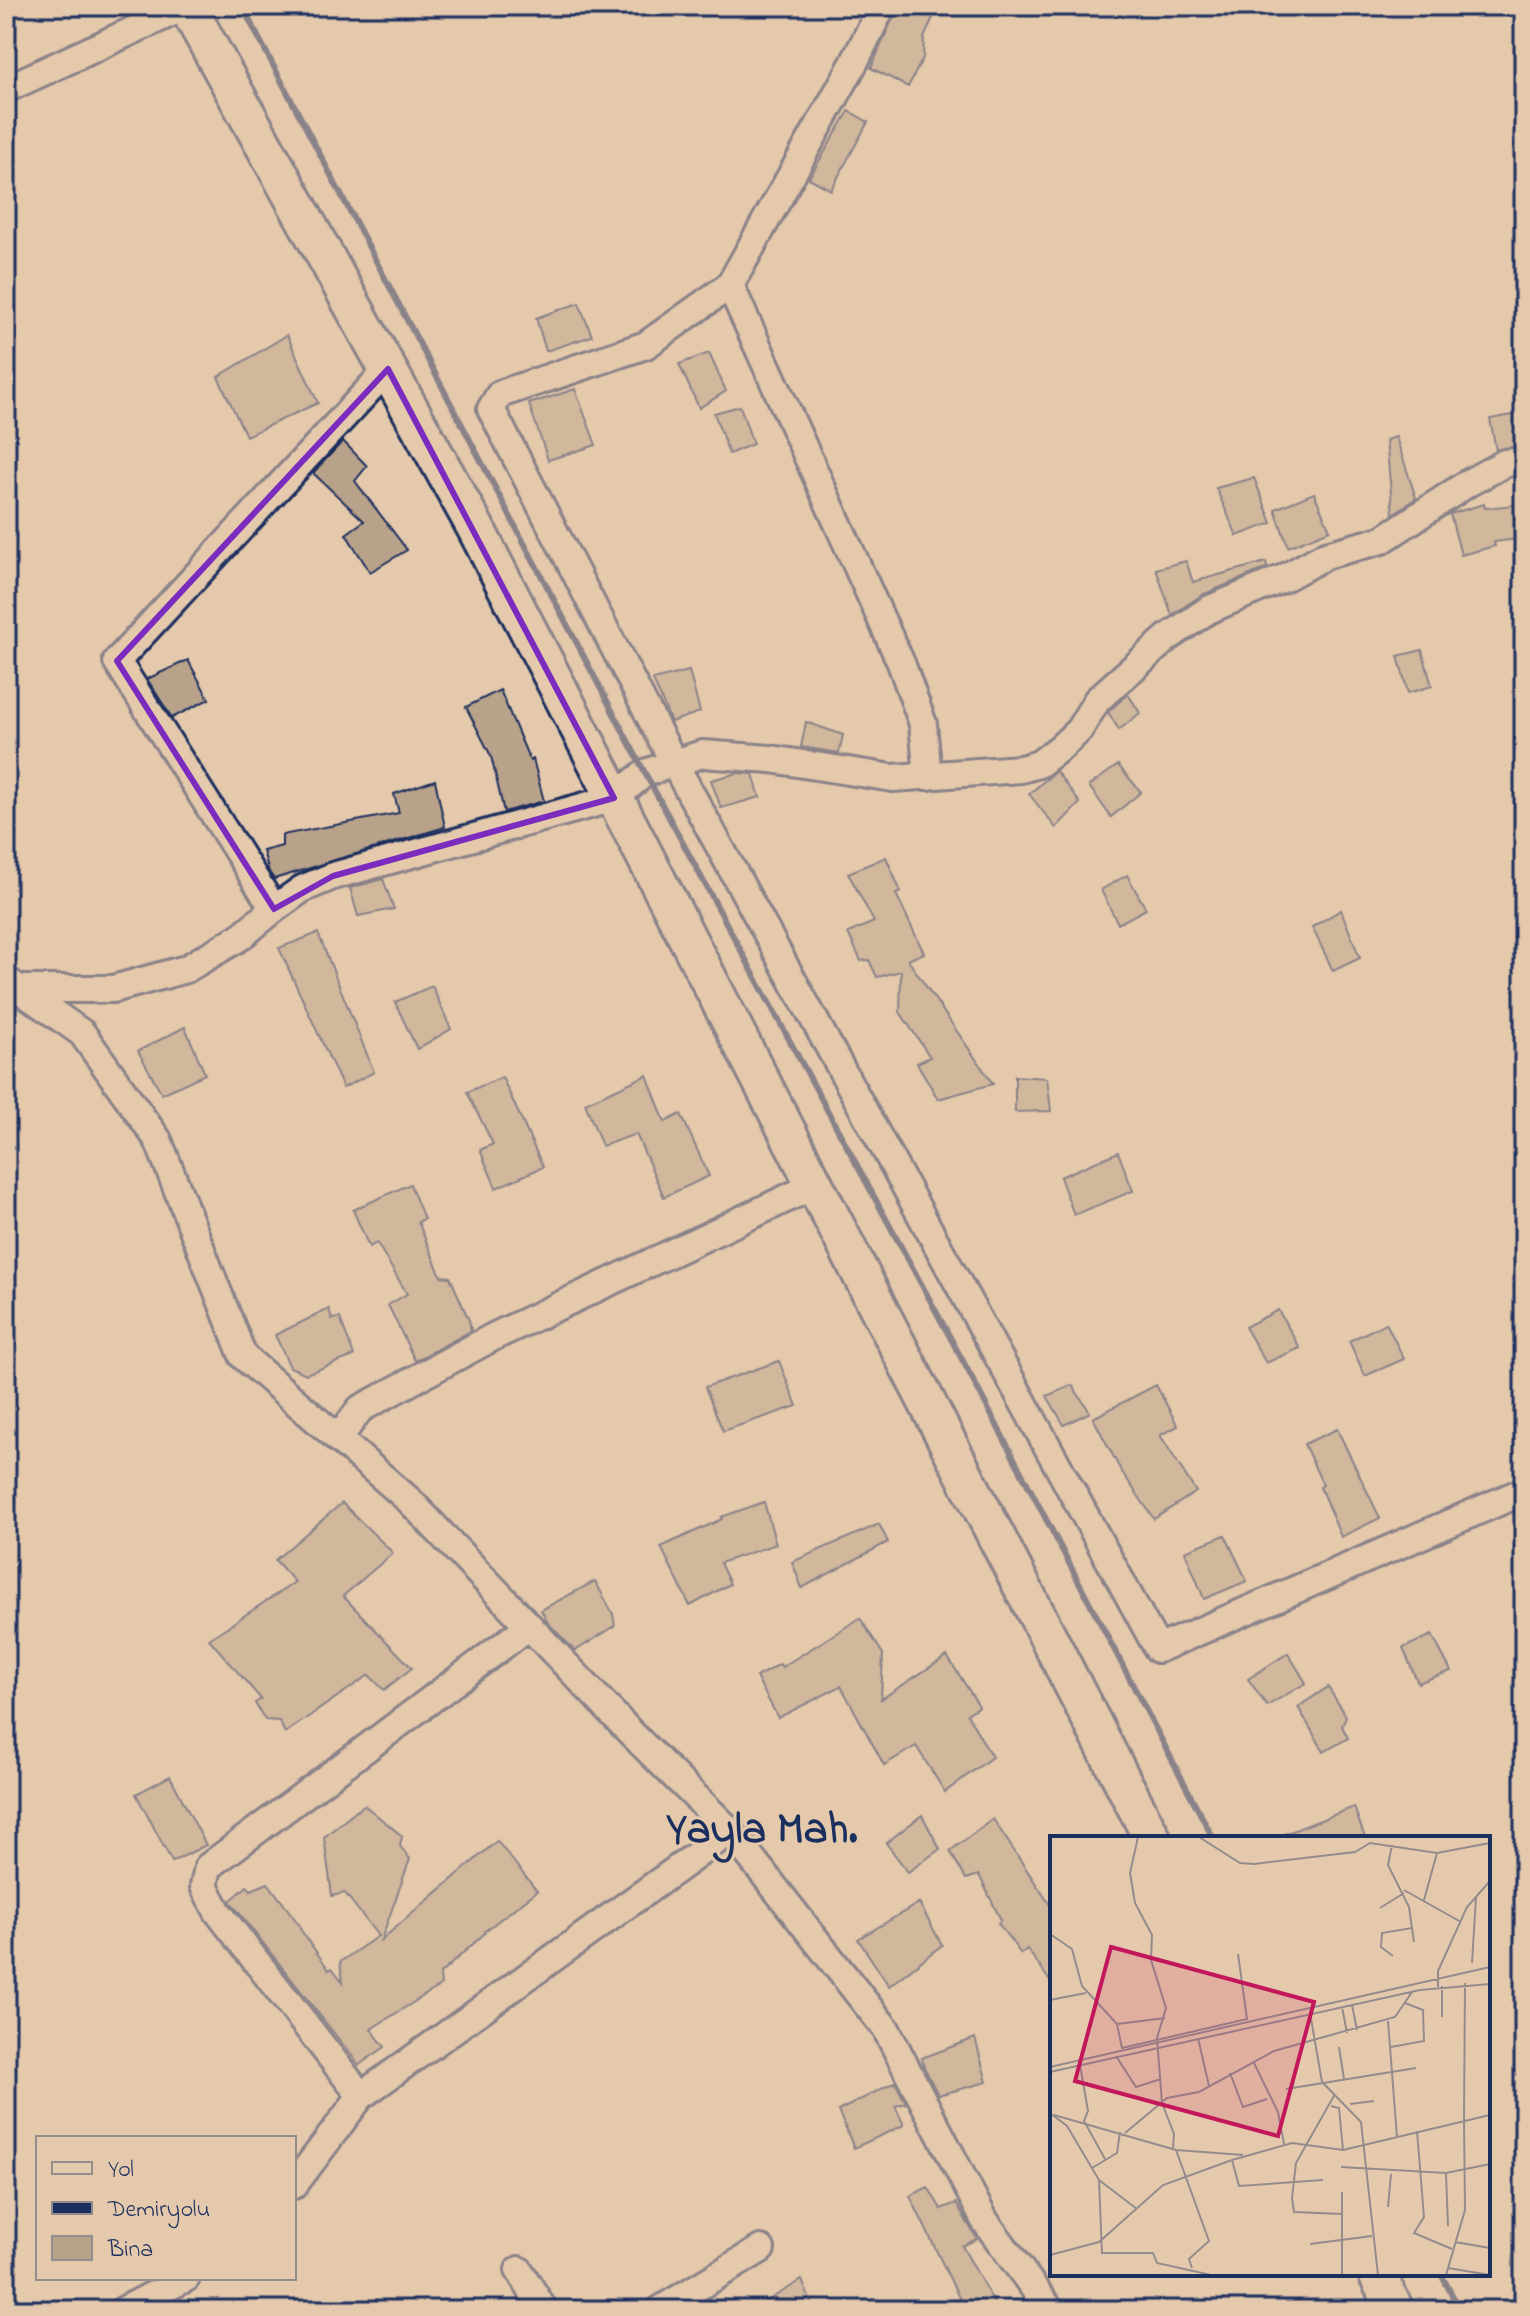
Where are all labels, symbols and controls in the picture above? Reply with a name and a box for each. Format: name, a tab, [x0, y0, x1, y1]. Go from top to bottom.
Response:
district label: Yayla Mah.	[666, 1799, 857, 1863]
inset map	[1050, 1836, 1490, 2276]
legend	[36, 2136, 296, 2280]
text: Yol	[108, 2153, 134, 2188]
text: Demiryolu	[107, 2193, 210, 2229]
text: Bina	[107, 2233, 153, 2268]

